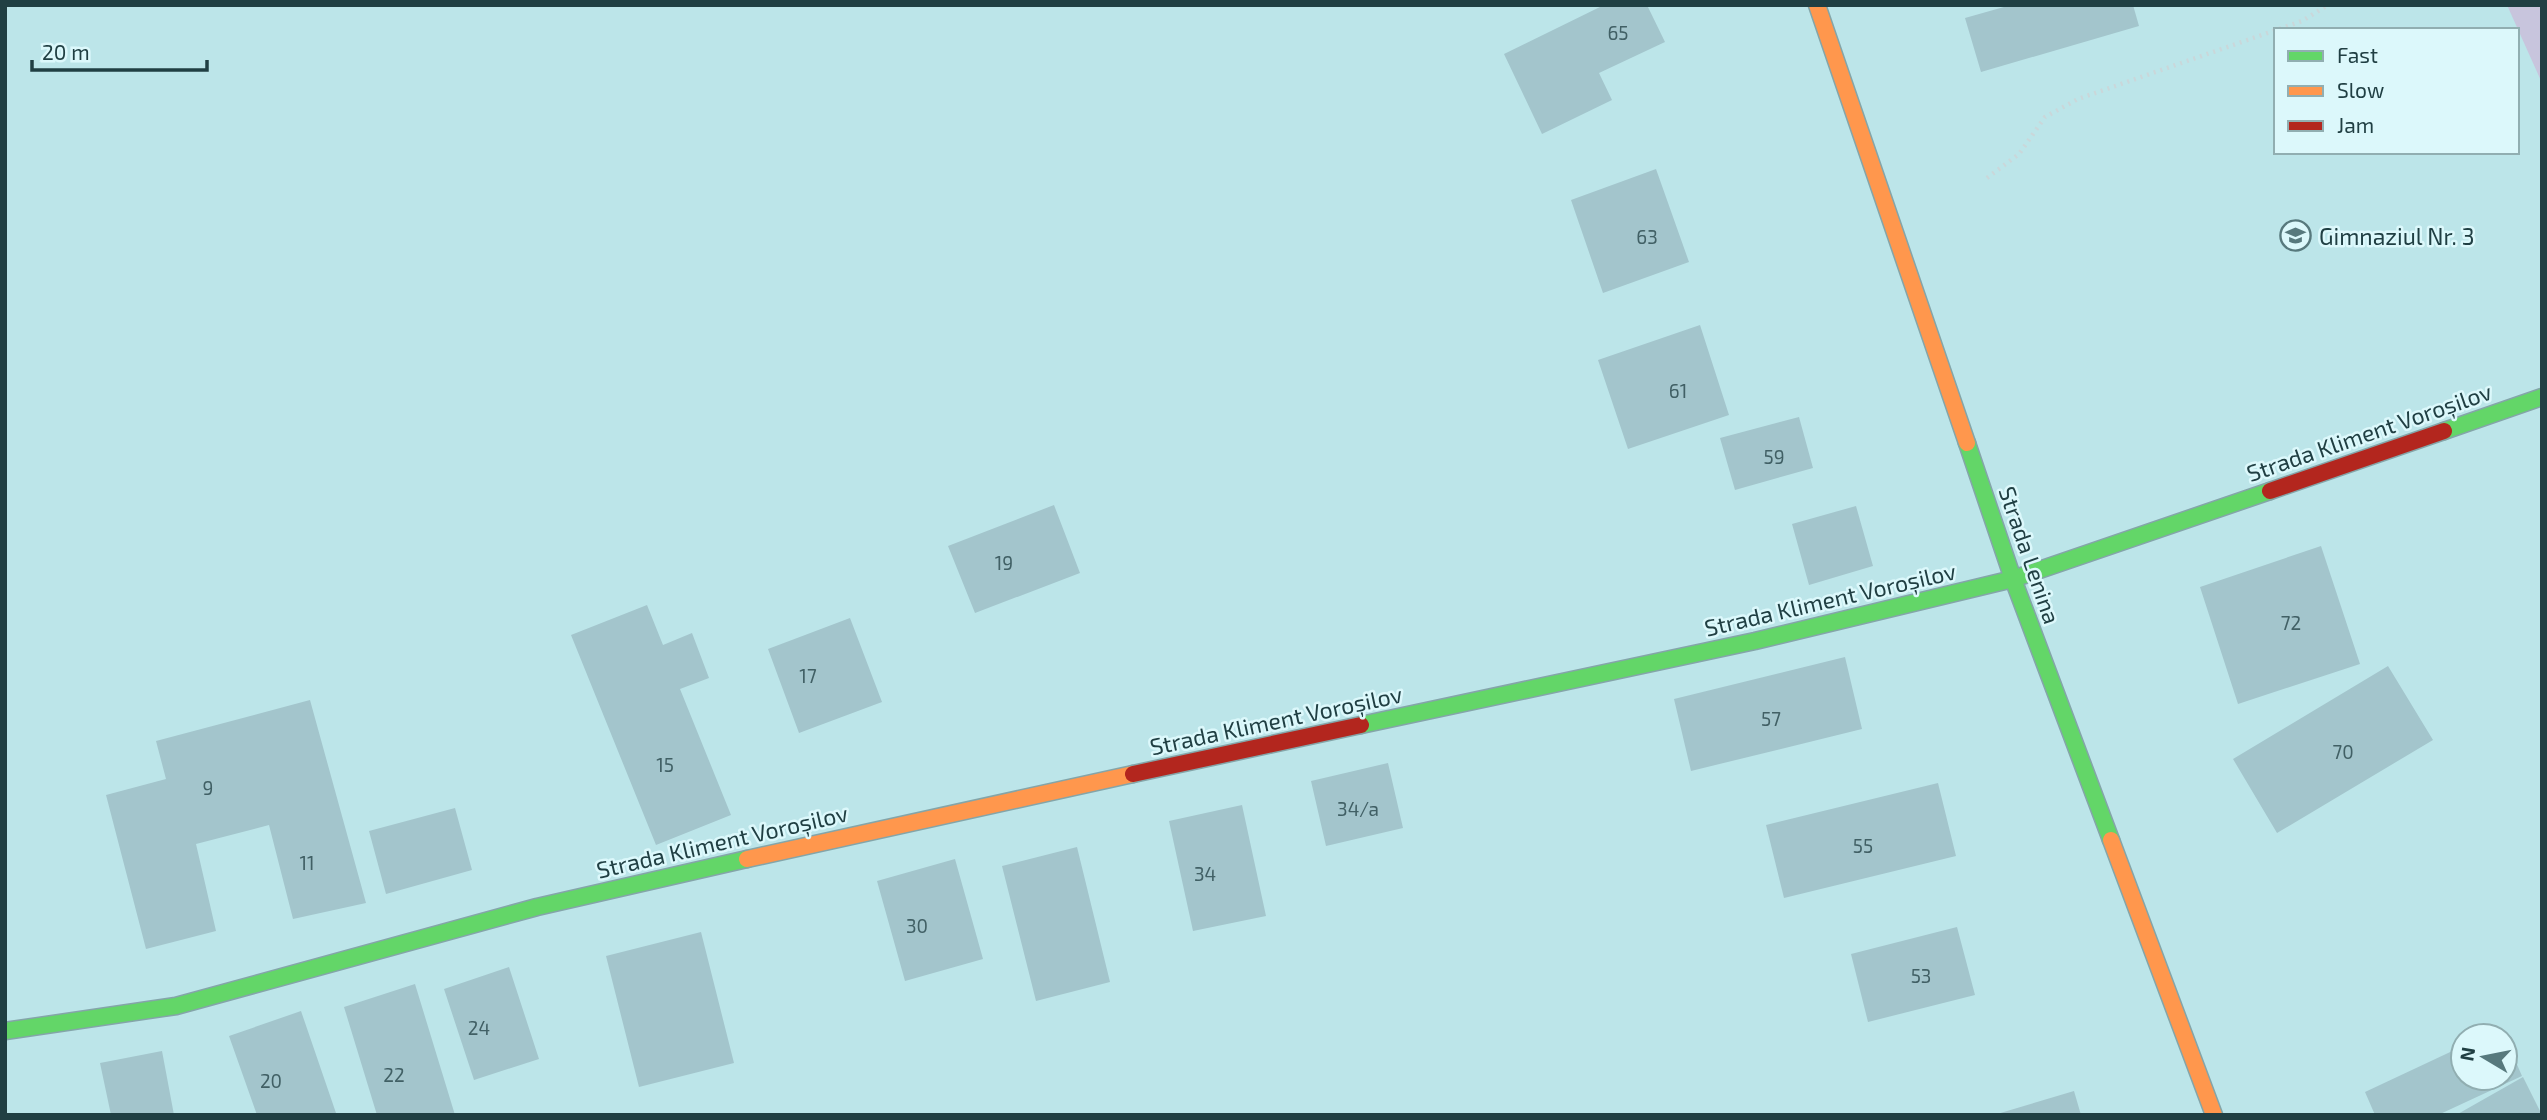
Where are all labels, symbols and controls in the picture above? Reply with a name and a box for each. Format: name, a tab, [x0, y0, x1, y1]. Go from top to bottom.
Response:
house number: 65	[1607, 21, 1629, 44]
scale bar	[32, 28, 206, 72]
legend	[2274, 28, 2519, 154]
text: 20 m	[42, 39, 90, 64]
text: Fast	[2337, 42, 2378, 67]
text: Slow	[2337, 77, 2384, 102]
text: Jam	[2337, 112, 2374, 137]
school or university icon: Gimnaziul Nr. 3	[2279, 219, 2313, 253]
place label: Gimnaziul Nr. 3	[2319, 222, 2475, 250]
house number: 63	[1636, 225, 1658, 248]
street label: Strada Kliment Voroșilov	[2243, 377, 2496, 489]
house number: 61	[1669, 379, 1687, 402]
house number: 59	[1763, 445, 1785, 468]
street label: Strada Lenina	[1993, 483, 2067, 627]
house number: 19	[995, 551, 1013, 574]
street label: Strada Kliment Voroșilov	[1702, 556, 1959, 644]
house number: 72	[2281, 611, 2301, 634]
house number: 17	[799, 664, 817, 687]
street label: Strada Kliment Voroșilov	[1147, 680, 1405, 762]
house number: 57	[1761, 707, 1781, 730]
house number: 70	[2332, 740, 2354, 763]
house number: 15	[656, 753, 674, 776]
house number: 9	[203, 776, 213, 799]
house number: 34/a	[1337, 797, 1379, 820]
street label: Strada Kliment Voroșilov	[594, 798, 851, 886]
house number: 55	[1853, 834, 1873, 857]
house number: 11	[299, 851, 315, 874]
house number: 34	[1194, 862, 1216, 885]
house number: 30	[906, 914, 928, 937]
house number: 53	[1911, 964, 1931, 987]
house number: 24	[468, 1016, 490, 1039]
north arrow	[2449, 1022, 2519, 1092]
text: N	[2454, 1045, 2479, 1063]
house number: 22	[383, 1063, 405, 1086]
house number: 20	[260, 1069, 282, 1092]

